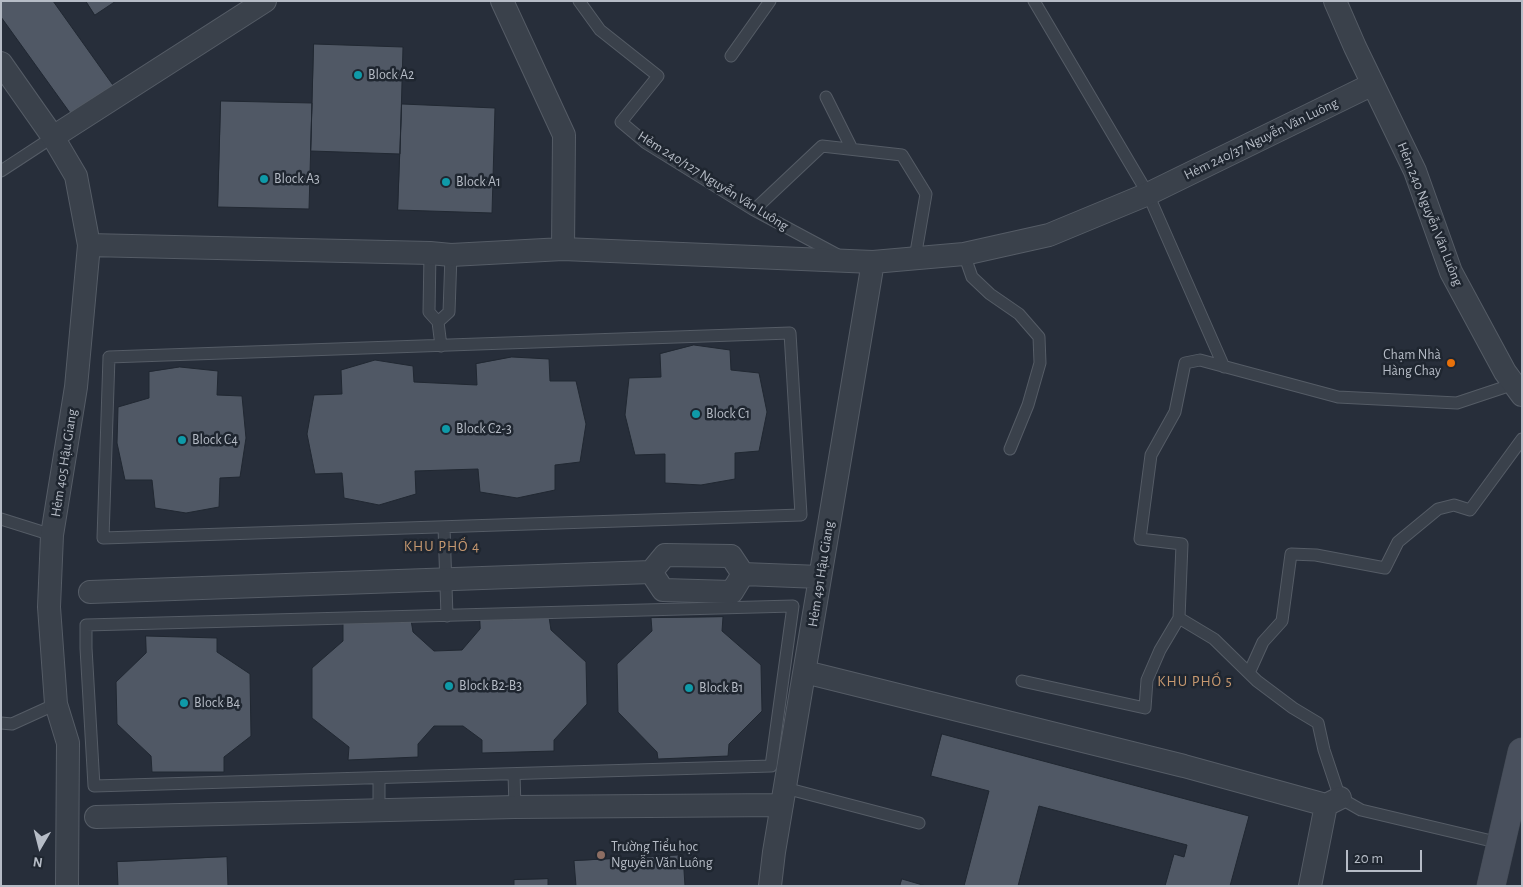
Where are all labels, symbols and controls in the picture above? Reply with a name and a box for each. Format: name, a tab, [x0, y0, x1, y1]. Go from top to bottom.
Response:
place label: Block A2	[368, 67, 414, 83]
marker: Block A2	[352, 69, 364, 81]
street label: Hẻm 240/37 Nguyễn Văn Luông	[1181, 94, 1341, 184]
street label: Hẻm 240/127 Nguyễn Văn Luông	[635, 128, 791, 234]
street label: Hẻm 240 Nguyễn Văn Luông	[1393, 140, 1467, 288]
place label: Block A3	[274, 171, 320, 187]
marker: Block A3	[258, 173, 270, 185]
place label: Block A1	[456, 174, 501, 190]
marker: Block A1	[440, 176, 452, 188]
place label: Chạm Nhà Hàng Chay	[1382, 347, 1441, 380]
marker: Chạm Nhà Hàng Chay	[1445, 357, 1457, 369]
place label: Block C1	[706, 406, 750, 422]
street label: Hẻm 405 Hậu Giang	[47, 408, 81, 518]
marker: Block C1	[690, 408, 702, 420]
place label: Block C2-3	[456, 421, 512, 437]
marker: Block C2-3	[440, 423, 452, 435]
place label: Block C4	[192, 432, 238, 448]
marker: Block C4	[176, 434, 188, 446]
street label: Hẻm 491 Hậu Giang	[804, 520, 838, 628]
district label: KHU PHỐ 4	[403, 537, 481, 555]
district label: KHU PHỐ 5	[1156, 672, 1234, 690]
place label: Block B2-B3	[459, 678, 522, 694]
marker: Block B2-B3	[443, 680, 455, 692]
place label: Block B1	[699, 680, 743, 696]
marker: Block B1	[683, 682, 695, 694]
place label: Block B4	[194, 695, 240, 711]
marker: Block B4	[178, 697, 190, 709]
north arrow	[15, 822, 65, 872]
place label: Trường Tiểu học Nguyễn Văn Luông	[611, 839, 712, 872]
scale bar	[1348, 840, 1424, 872]
marker: Trường Tiểu học Nguyễn Văn Luông	[595, 849, 607, 861]
text: 20 m	[1354, 851, 1383, 866]
text: N	[32, 854, 44, 869]

